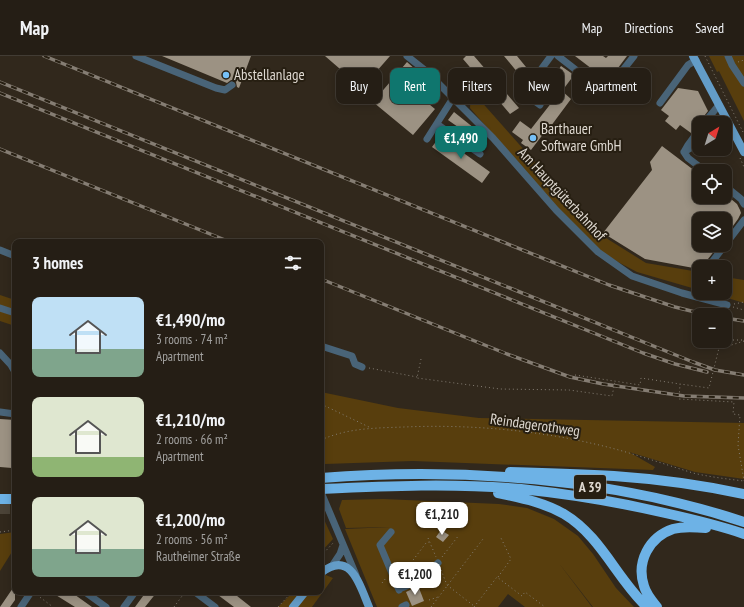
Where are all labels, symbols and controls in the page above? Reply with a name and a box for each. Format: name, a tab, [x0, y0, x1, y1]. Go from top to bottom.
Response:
text: Map	[20, 16, 49, 40]
text: Map	[582, 19, 602, 37]
text: Directions	[624, 19, 673, 37]
text: Saved	[695, 19, 724, 37]
place label: Abstellanlage	[234, 65, 305, 84]
chip: Buy	[336, 68, 382, 104]
chip: Rent	[390, 68, 440, 104]
chip: Filters	[448, 68, 506, 104]
chip: New	[514, 68, 564, 104]
chip: Apartment	[572, 68, 651, 104]
marker: Abstellanlage	[221, 70, 231, 80]
north arrow	[692, 116, 732, 156]
map controls	[692, 116, 732, 348]
place label: Barthauer Software GmbH	[541, 119, 622, 155]
pin: €1,490	[428, 126, 494, 160]
text: €1,490	[444, 130, 478, 147]
marker: Barthauer Software GmbH	[528, 133, 538, 143]
street label: Am Hauptgüterbahnhof	[514, 143, 611, 245]
button: locate	[692, 164, 732, 204]
button: layers	[692, 212, 732, 252]
text: 3 homes	[32, 252, 83, 274]
icon: filters	[282, 252, 304, 274]
button: +	[692, 260, 732, 300]
button: −	[692, 308, 732, 348]
text: €1,490/mo	[156, 309, 225, 331]
icon: home	[64, 313, 112, 361]
text: 3 rooms · 74 m²	[156, 331, 228, 348]
text: Apartment	[156, 348, 204, 365]
text: €1,210/mo	[156, 409, 225, 431]
street label: Reindagerothweg	[489, 409, 581, 440]
icon: home	[64, 413, 112, 461]
text: 2 rooms · 66 m²	[156, 431, 228, 448]
text: Apartment	[156, 448, 204, 465]
road number: A 39	[574, 475, 606, 499]
pin: €1,210	[409, 502, 475, 536]
text: €1,210	[425, 506, 459, 523]
text: €1,200/mo	[156, 509, 225, 531]
icon: home	[64, 513, 112, 561]
text: 2 rooms · 56 m²	[156, 531, 228, 548]
text: Rautheimer Straße	[156, 548, 240, 565]
pin: €1,200	[382, 562, 448, 596]
text: €1,200	[398, 566, 432, 583]

